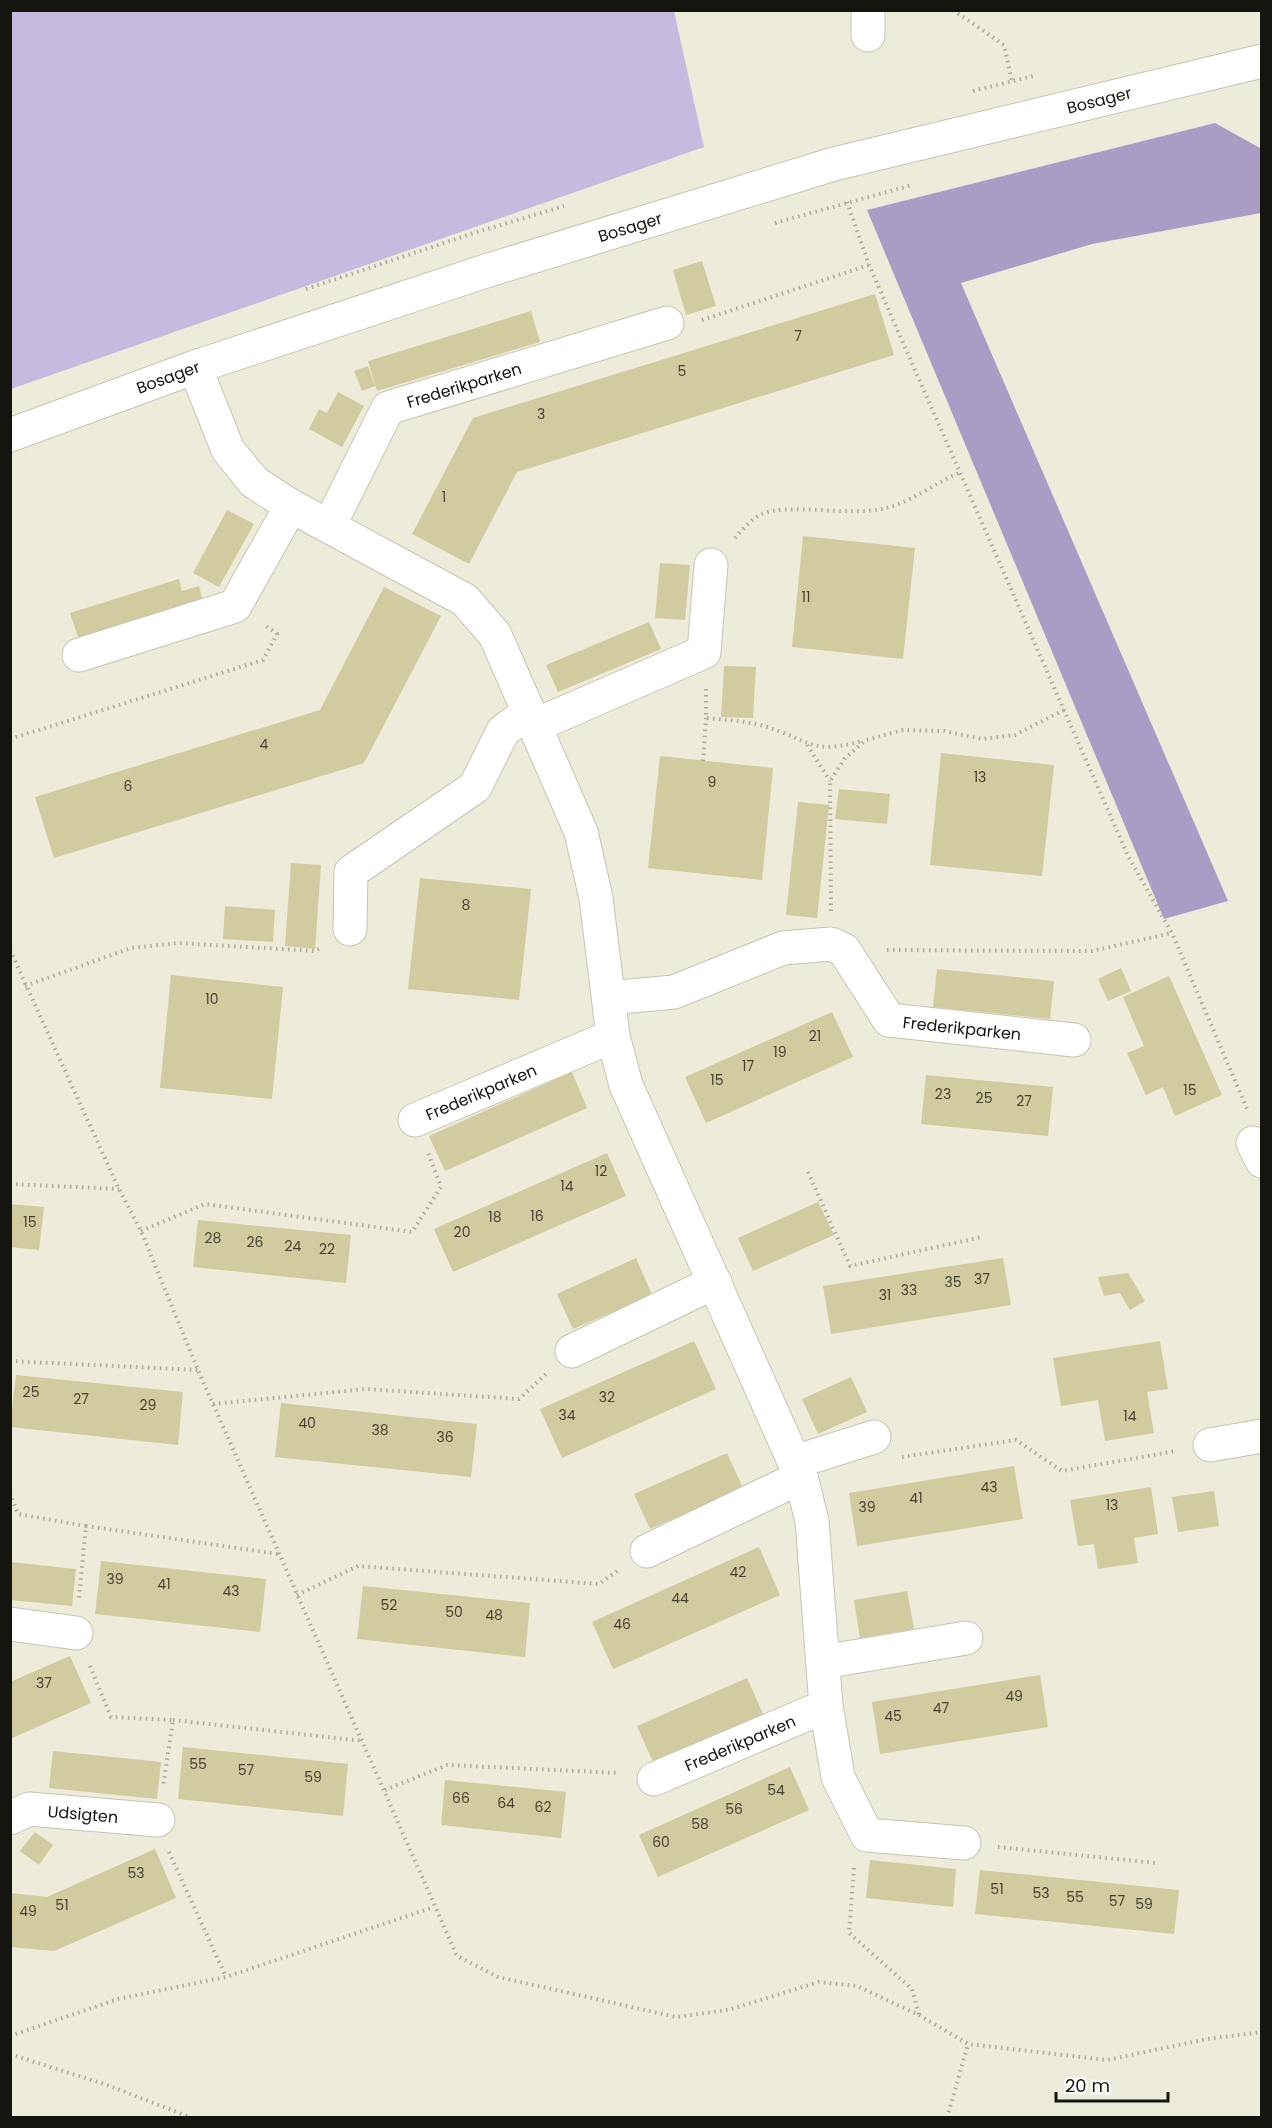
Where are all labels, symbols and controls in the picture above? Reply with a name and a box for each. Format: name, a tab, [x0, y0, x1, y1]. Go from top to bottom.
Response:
street label: Bosager	[1064, 81, 1134, 120]
street label: Bosager	[595, 207, 665, 248]
house number: 7	[794, 326, 802, 346]
street label: Bosager	[133, 355, 203, 400]
street label: Frederikparken	[404, 357, 524, 414]
house number: 5	[678, 361, 686, 381]
house number: 3	[537, 404, 545, 424]
house number: 1	[442, 487, 446, 507]
house number: 11	[802, 587, 810, 607]
house number: 4	[260, 734, 269, 754]
house number: 13	[974, 767, 986, 787]
house number: 9	[708, 772, 716, 792]
house number: 6	[124, 776, 133, 796]
house number: 8	[462, 895, 471, 915]
house number: 10	[205, 989, 219, 1009]
street label: Frederikparken	[902, 1011, 1022, 1046]
house number: 21	[809, 1026, 821, 1046]
house number: 19	[773, 1042, 787, 1062]
house number: 17	[742, 1056, 754, 1076]
street label: Frederikparken	[422, 1059, 540, 1126]
house number: 15	[710, 1070, 724, 1090]
house number: 15	[1183, 1080, 1197, 1100]
house number: 23	[935, 1084, 951, 1104]
house number: 25	[976, 1088, 992, 1108]
house number: 27	[1016, 1091, 1032, 1111]
house number: 12	[595, 1161, 607, 1181]
house number: 14	[560, 1176, 574, 1196]
house number: 16	[530, 1206, 544, 1226]
house number: 18	[488, 1207, 502, 1227]
house number: 15	[23, 1212, 37, 1232]
house number: 20	[454, 1222, 470, 1242]
house number: 28	[205, 1228, 222, 1248]
house number: 26	[247, 1232, 264, 1252]
house number: 24	[285, 1236, 302, 1256]
house number: 22	[319, 1239, 335, 1259]
house number: 37	[974, 1269, 990, 1289]
house number: 35	[944, 1272, 962, 1292]
house number: 33	[901, 1280, 917, 1300]
house number: 31	[879, 1285, 891, 1305]
house number: 25	[23, 1382, 39, 1402]
house number: 32	[599, 1387, 615, 1407]
house number: 27	[73, 1389, 89, 1409]
house number: 29	[140, 1395, 156, 1415]
house number: 34	[558, 1405, 576, 1425]
house number: 14	[1123, 1406, 1137, 1426]
house number: 40	[298, 1413, 316, 1433]
house number: 38	[371, 1420, 389, 1440]
house number: 36	[436, 1427, 454, 1447]
house number: 43	[980, 1477, 998, 1497]
house number: 41	[909, 1488, 923, 1508]
house number: 13	[1106, 1495, 1118, 1515]
house number: 39	[858, 1497, 876, 1517]
house number: 42	[730, 1562, 746, 1582]
house number: 39	[106, 1569, 124, 1589]
house number: 41	[157, 1574, 171, 1594]
house number: 43	[222, 1581, 240, 1601]
house number: 44	[671, 1588, 689, 1608]
house number: 52	[381, 1595, 397, 1615]
house number: 50	[445, 1602, 463, 1622]
house number: 48	[485, 1605, 503, 1625]
house number: 46	[613, 1614, 631, 1634]
house number: 37	[36, 1673, 52, 1693]
house number: 49	[1005, 1686, 1023, 1706]
house number: 47	[933, 1698, 950, 1718]
house number: 45	[884, 1706, 902, 1726]
street label: Frederikparken	[681, 1710, 799, 1777]
house number: 55	[189, 1754, 207, 1774]
house number: 57	[238, 1760, 255, 1780]
house number: 59	[304, 1767, 322, 1787]
house number: 54	[767, 1780, 785, 1800]
house number: 66	[452, 1788, 470, 1808]
house number: 64	[497, 1793, 515, 1813]
house number: 62	[535, 1797, 551, 1817]
house number: 56	[725, 1799, 743, 1819]
street label: Udsigten	[47, 1800, 119, 1829]
house number: 58	[691, 1814, 709, 1834]
house number: 60	[652, 1832, 670, 1852]
house number: 53	[127, 1863, 145, 1883]
house number: 51	[990, 1879, 1004, 1899]
house number: 53	[1032, 1883, 1050, 1903]
house number: 55	[1066, 1887, 1084, 1907]
house number: 57	[1109, 1891, 1126, 1911]
house number: 59	[1135, 1894, 1153, 1914]
house number: 51	[55, 1895, 69, 1915]
house number: 49	[19, 1901, 37, 1921]
scale bar	[1056, 2065, 1168, 2103]
text: 20 m	[1065, 2073, 1110, 2098]

